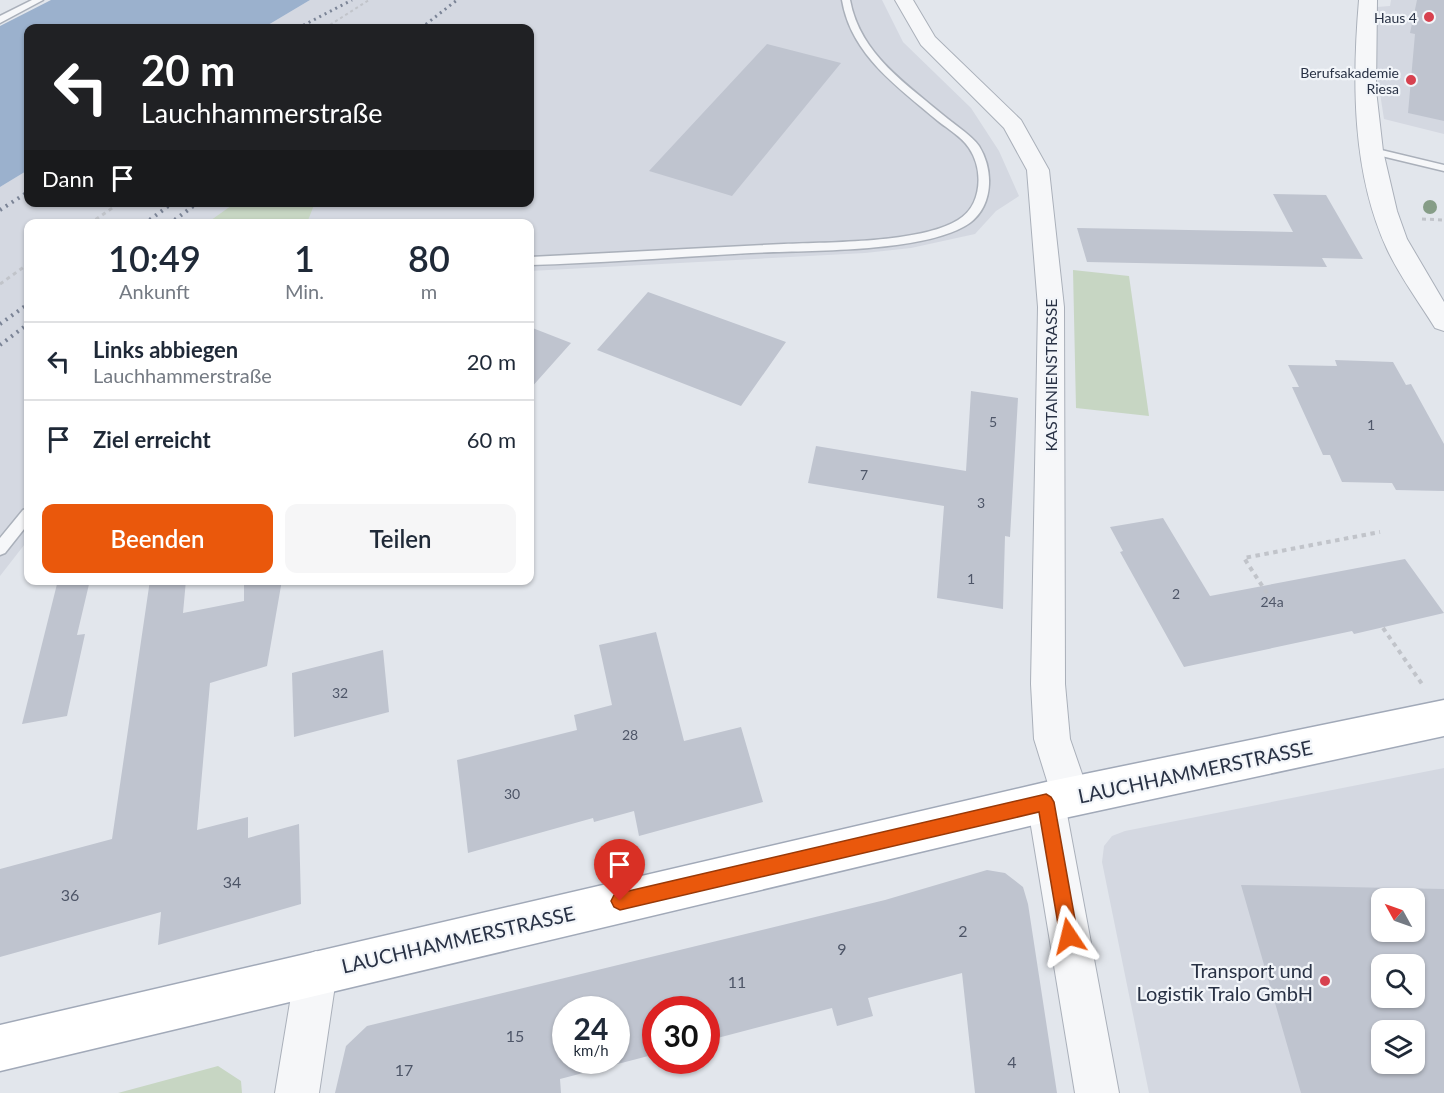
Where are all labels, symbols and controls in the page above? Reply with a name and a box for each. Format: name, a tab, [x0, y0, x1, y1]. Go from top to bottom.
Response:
place label: Haus 4	[1374, 9, 1417, 26]
marker: Haus 4	[1422, 10, 1436, 24]
text: 20 m	[141, 45, 235, 95]
icon: left	[42, 48, 120, 126]
place label: Berufsakademie Riesa	[1300, 64, 1399, 97]
marker: Berufsakademie Riesa	[1404, 73, 1418, 87]
text: Lauchhammerstraße	[141, 96, 383, 129]
icon: arrive	[106, 162, 139, 195]
text: Dann	[42, 165, 94, 192]
text: 10:49	[108, 236, 201, 280]
text: 1	[294, 236, 315, 280]
text: 80	[408, 236, 450, 280]
text: Ankunft	[119, 279, 190, 303]
text: Min.	[285, 279, 324, 303]
text: m	[421, 279, 437, 303]
street label: KASTANIENSTRASSE	[1041, 298, 1060, 452]
text: Links abbiegen	[93, 336, 238, 363]
icon: left	[42, 345, 75, 378]
text: 20 m	[467, 348, 516, 375]
text: Lauchhammerstraße	[93, 363, 272, 387]
house number: 5	[989, 413, 997, 430]
house number: 1	[1367, 416, 1375, 433]
icon: arrive	[42, 423, 75, 456]
text: Ziel erreicht	[93, 426, 211, 453]
text: 60 m	[467, 426, 516, 453]
house number: 7	[860, 466, 868, 483]
house number: 3	[977, 494, 985, 511]
button: Beenden	[42, 504, 273, 573]
button: Teilen	[285, 504, 516, 573]
house number: 1	[967, 570, 975, 587]
house number: 2	[1172, 585, 1180, 602]
house number: 24a	[1260, 593, 1284, 610]
house number: 32	[332, 684, 348, 701]
house number: 28	[622, 726, 638, 743]
street label: LAUCHHAMMERSTRASSE	[1076, 734, 1314, 808]
house number: 30	[504, 785, 520, 802]
pin	[594, 839, 645, 901]
icon: arrive	[603, 848, 636, 881]
house number: 34	[223, 872, 241, 891]
house number: 36	[61, 885, 79, 904]
north arrow	[1371, 888, 1425, 942]
map controls	[1371, 888, 1425, 1074]
street label: LAUCHHAMMERSTRASSE	[339, 900, 577, 978]
position arrow	[1037, 904, 1101, 968]
house number: 2	[958, 921, 968, 940]
house number: 9	[837, 939, 847, 958]
button: search	[1371, 954, 1425, 1008]
place label: Transport und Logistik Tralo GmbH	[1136, 958, 1313, 1005]
house number: 11	[728, 972, 746, 991]
marker: Transport und Logistik Tralo GmbH	[1318, 974, 1332, 988]
speed limit sign: 30	[642, 996, 720, 1074]
text: 24	[574, 1010, 608, 1046]
button: layers	[1371, 1020, 1425, 1074]
house number: 15	[506, 1026, 524, 1045]
text: km/h	[573, 1041, 609, 1059]
house number: 4	[1007, 1052, 1017, 1071]
house number: 17	[395, 1060, 413, 1079]

